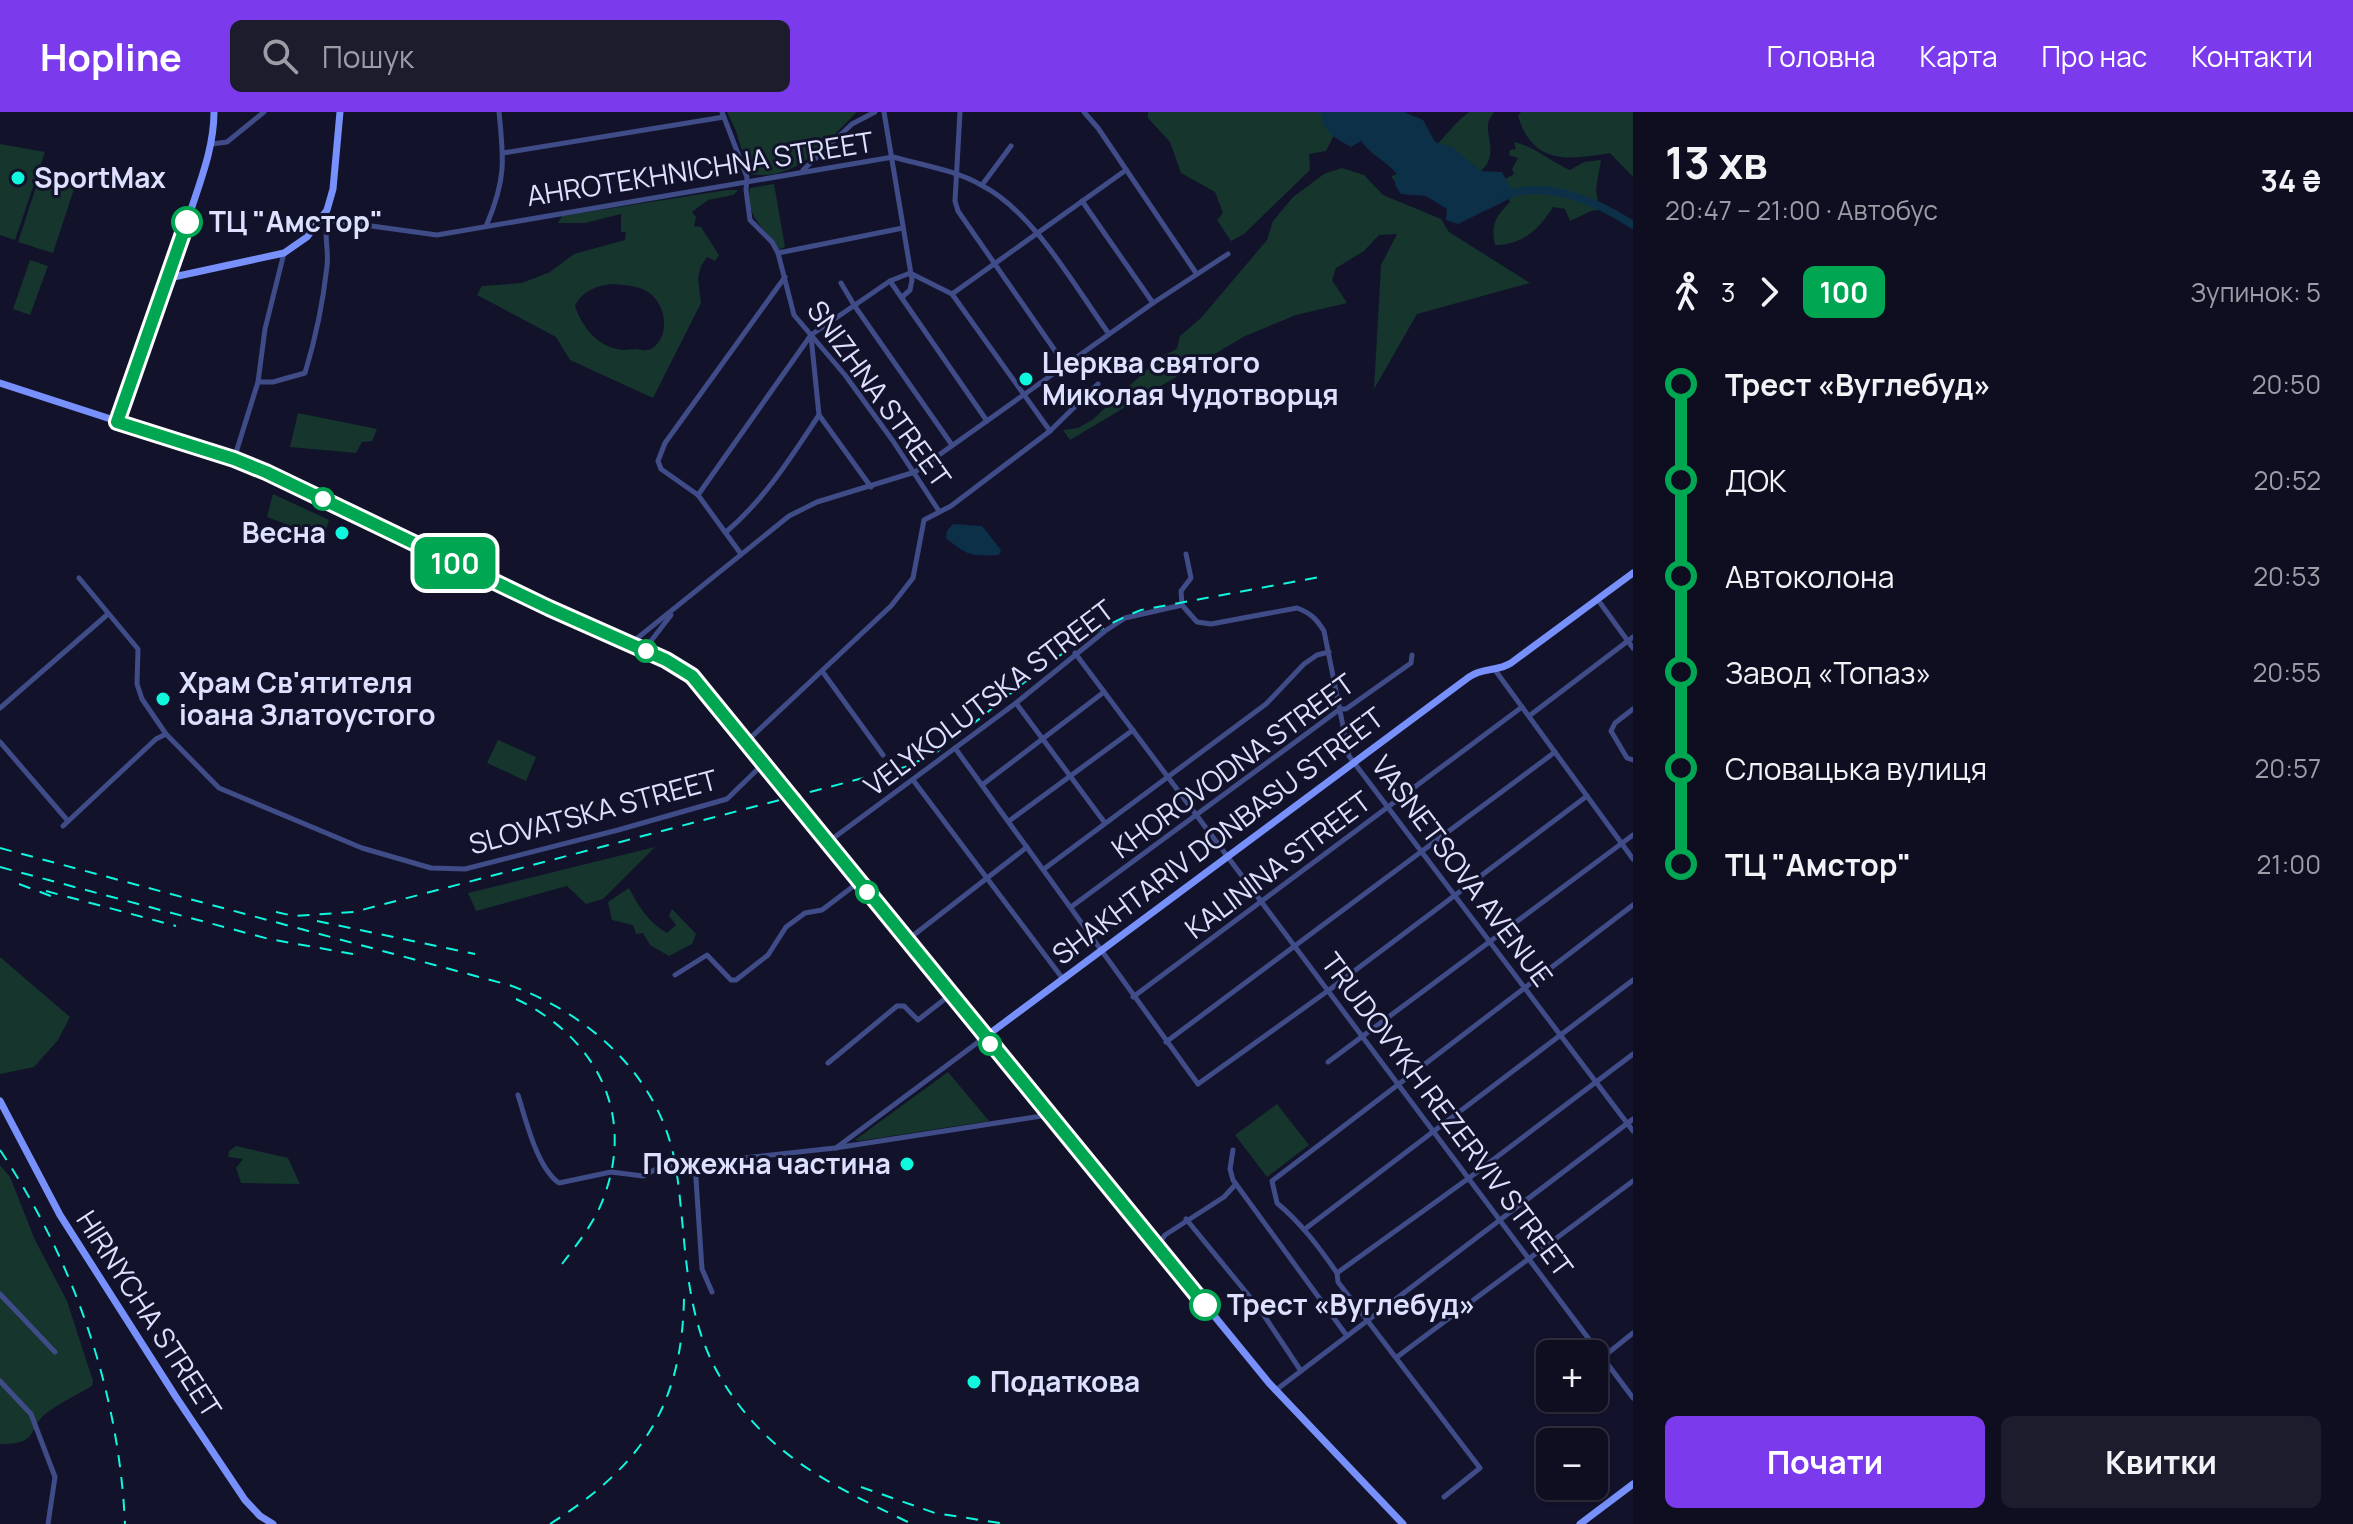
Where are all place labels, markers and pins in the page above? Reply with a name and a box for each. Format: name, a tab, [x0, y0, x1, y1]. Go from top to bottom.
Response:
place label: SportMax	[34, 158, 166, 196]
marker: SportMax	[9, 169, 27, 187]
place label: ТЦ "Амстор"	[209, 202, 383, 240]
marker: ТЦ "Амстор"	[172, 207, 202, 237]
place label: Церква святого Миколая Чудотворця	[1042, 343, 1339, 413]
marker: Церква святого Миколая Чудотворця	[1017, 370, 1035, 388]
unlabelled marker	[312, 488, 334, 510]
place label: Весна	[242, 513, 326, 551]
marker: Весна	[333, 524, 351, 542]
unlabelled marker	[635, 640, 657, 662]
place label: Храм Св'ятителя іоана Златоустого	[179, 663, 436, 733]
marker: Храм Св'ятителя іоана Златоустого	[154, 690, 172, 708]
unlabelled marker	[856, 881, 878, 903]
unlabelled marker	[979, 1033, 1001, 1055]
place label: Пожежна частина	[642, 1144, 891, 1182]
marker: Пожежна частина	[898, 1155, 916, 1173]
place label: Трест «Вуглебуд»	[1227, 1285, 1475, 1323]
marker: Трест «Вуглебуд»	[1190, 1290, 1220, 1320]
place label: Податкова	[990, 1362, 1140, 1400]
marker: Податкова	[965, 1373, 983, 1391]

